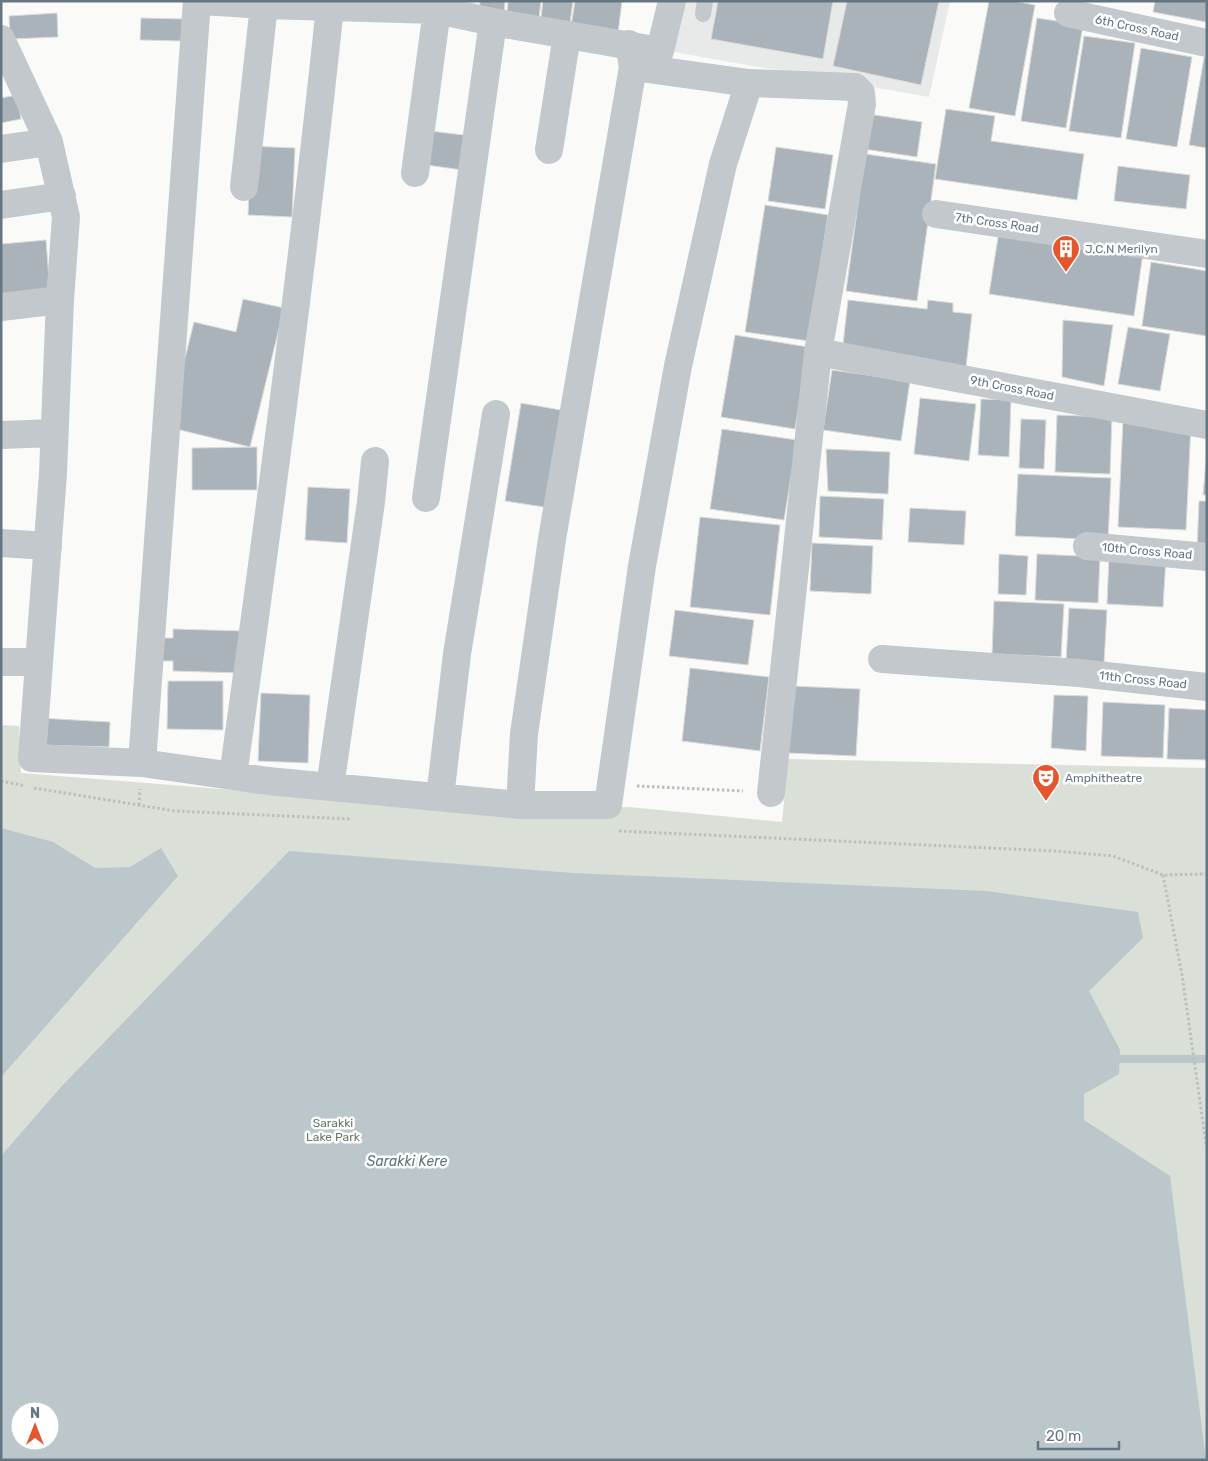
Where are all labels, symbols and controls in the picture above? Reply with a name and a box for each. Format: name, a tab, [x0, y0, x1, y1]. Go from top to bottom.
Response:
street label: 6th Cross Road	[1094, 12, 1180, 44]
street label: 7th Cross Road	[954, 210, 1040, 236]
building icon: J.C.N Merilyn	[1051, 234, 1081, 273]
place label: J.C.N Merilyn	[1085, 242, 1158, 256]
street label: 9th Cross Road	[969, 373, 1055, 403]
street label: 10th Cross Road	[1101, 540, 1193, 562]
street label: 11th Cross Road	[1098, 668, 1188, 692]
theatre icon: Amphitheatre	[1031, 763, 1061, 802]
place label: Amphitheatre	[1065, 771, 1142, 785]
park label: Sarakki Lake Park	[306, 1116, 361, 1144]
water label: Sarakki Kere	[367, 1153, 447, 1170]
north arrow	[10, 1401, 60, 1451]
text: N	[30, 1405, 40, 1422]
scale bar	[1038, 1418, 1119, 1450]
text: 20 m	[1046, 1427, 1081, 1445]

